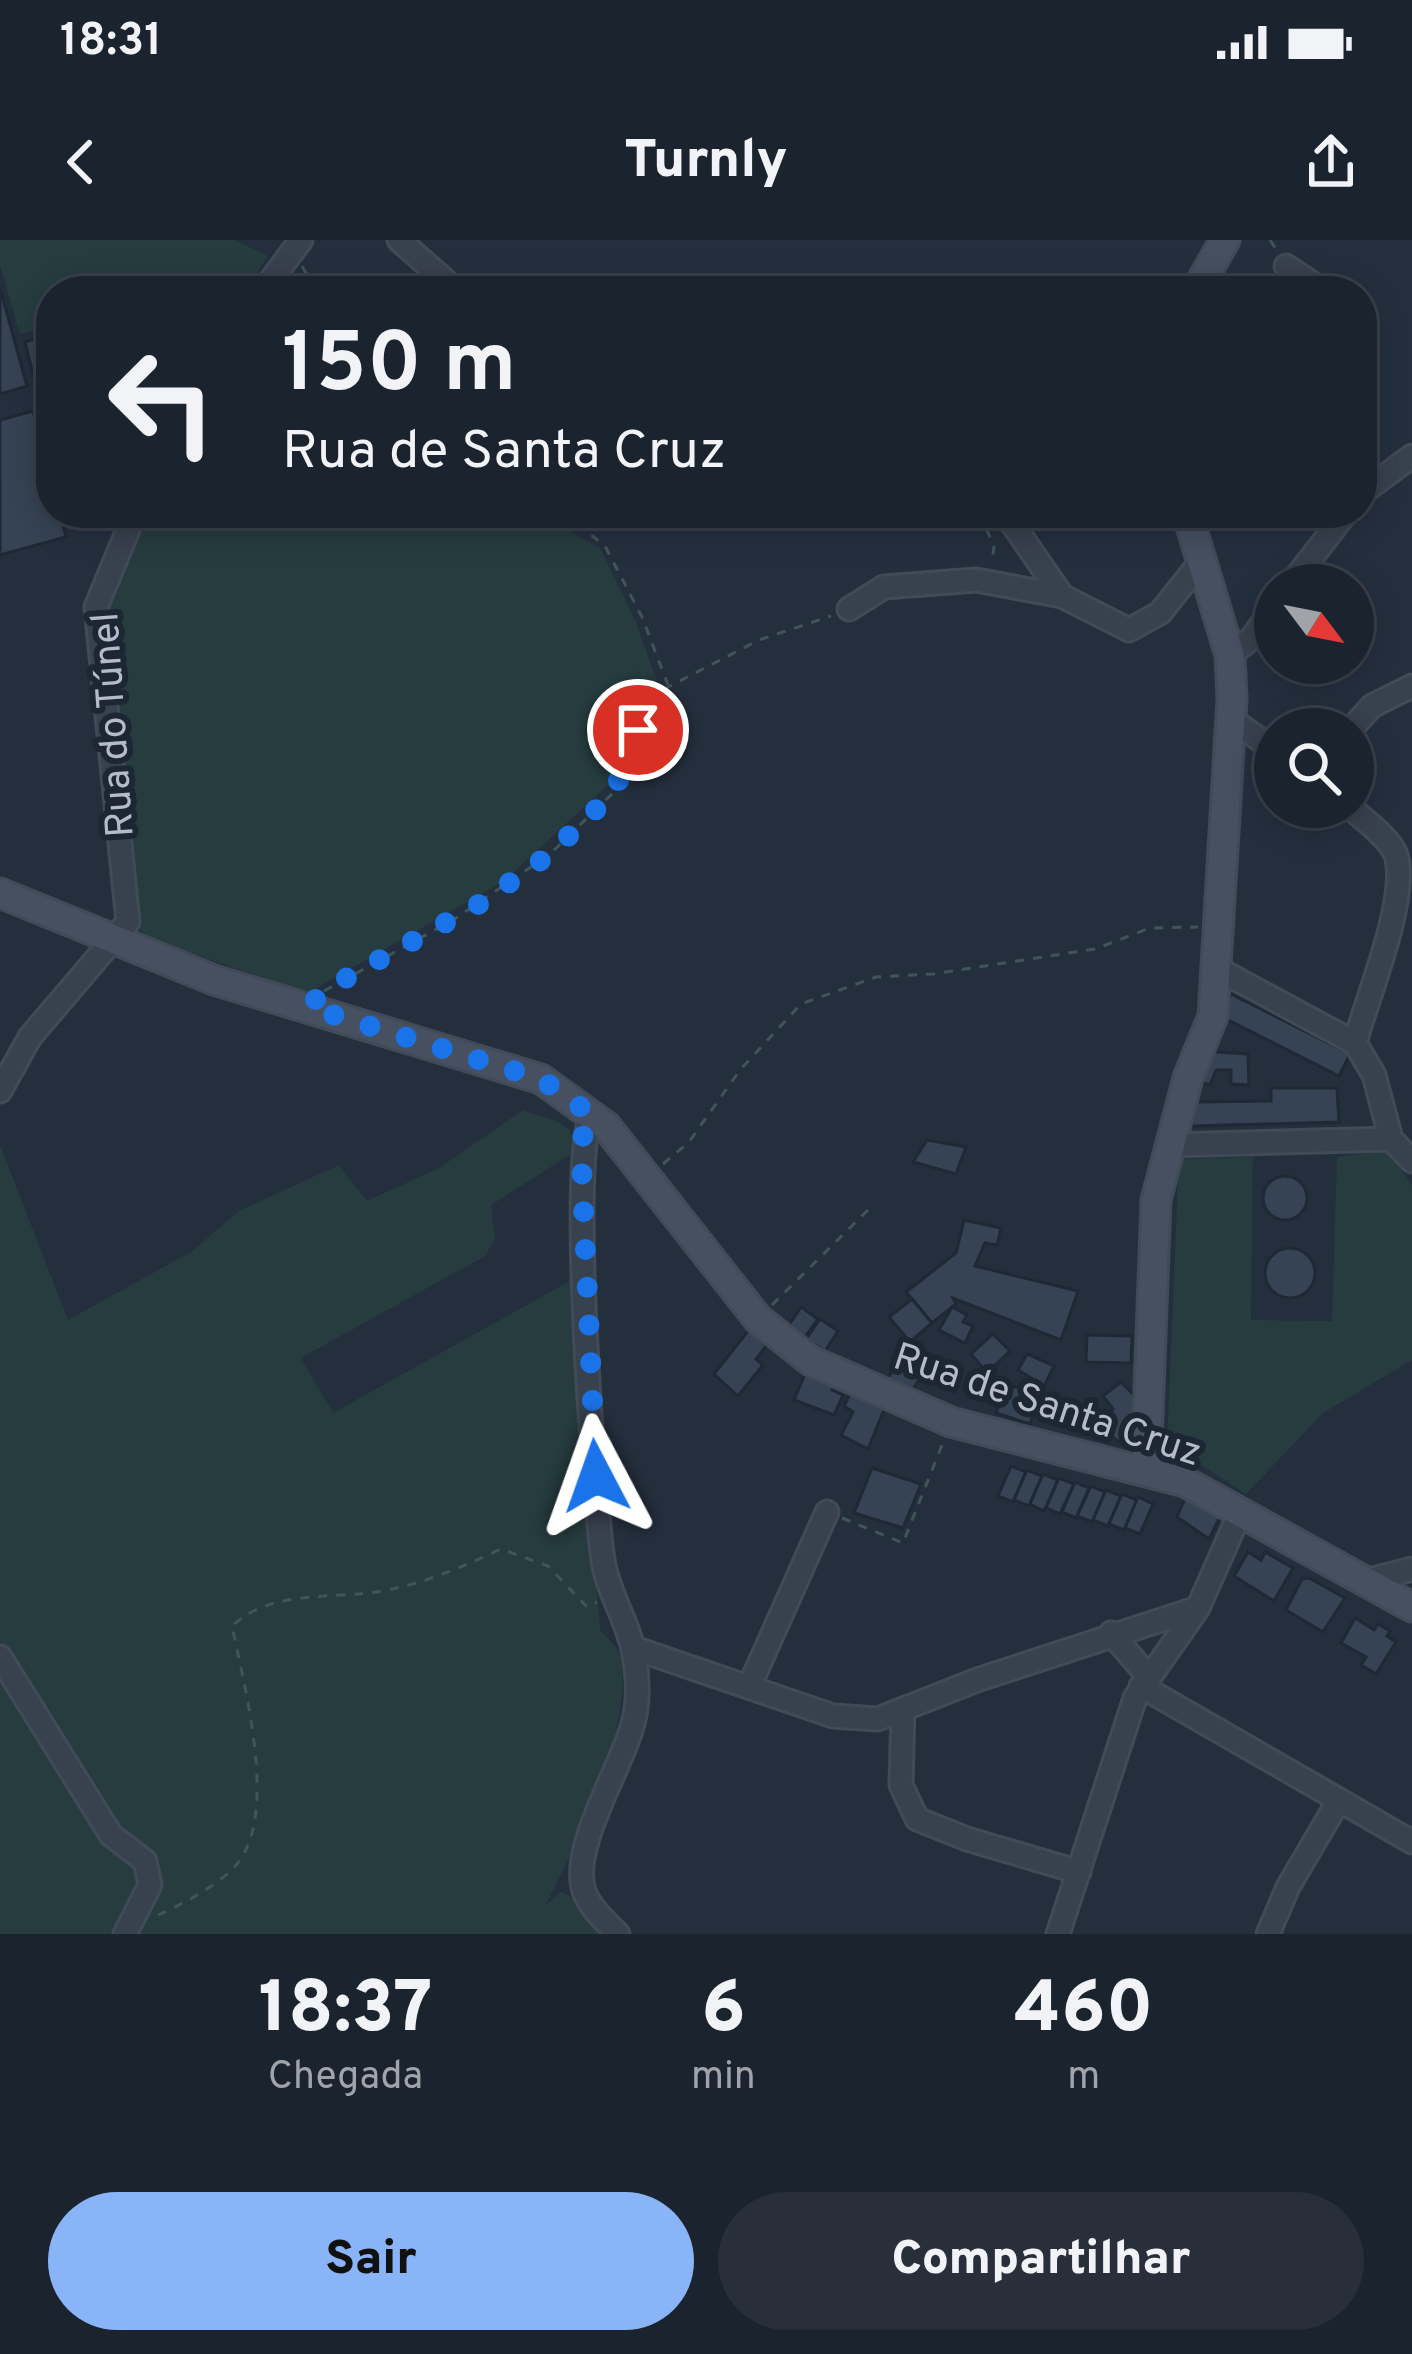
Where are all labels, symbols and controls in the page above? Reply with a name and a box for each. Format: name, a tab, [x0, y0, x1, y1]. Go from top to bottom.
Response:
text: 18:31	[60, 14, 162, 71]
text: Turnly	[624, 128, 788, 197]
icon: back	[48, 129, 114, 195]
icon: share	[1298, 129, 1364, 195]
text: 150 m	[282, 315, 517, 421]
icon: left	[84, 324, 240, 480]
text: Rua de Santa Cruz	[282, 419, 726, 488]
north arrow	[1254, 564, 1374, 684]
map controls	[1254, 564, 1374, 828]
street label: Rua do Túnel	[83, 611, 148, 839]
pin	[587, 679, 689, 781]
icon: arrive	[605, 697, 671, 763]
button: search	[1254, 708, 1374, 828]
street label: Rua de Santa Cruz	[886, 1334, 1207, 1480]
position arrow	[533, 1413, 659, 1539]
text: 18:37	[259, 1966, 432, 2058]
text: 6	[701, 1966, 746, 2058]
text: 460	[1014, 1966, 1153, 2058]
text: Chegada	[268, 2054, 423, 2103]
text: min	[691, 2054, 756, 2103]
text: m	[1067, 2054, 1100, 2103]
button: Sair	[48, 2192, 694, 2330]
button: Compartilhar	[718, 2192, 1364, 2330]

